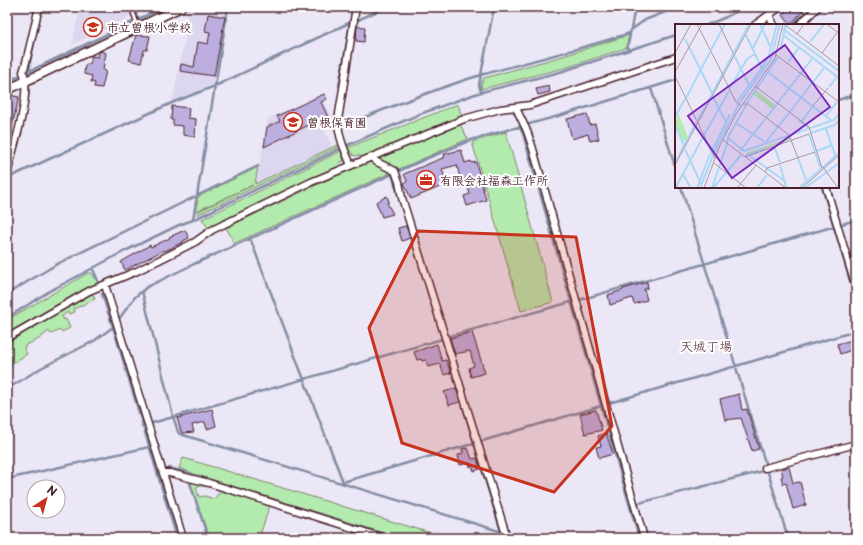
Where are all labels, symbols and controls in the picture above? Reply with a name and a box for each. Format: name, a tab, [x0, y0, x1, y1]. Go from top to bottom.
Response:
school or university icon: 市立曽根小学校	[82, 16, 104, 38]
place label: 市立曽根小学校	[107, 18, 191, 36]
inset map	[675, 24, 839, 188]
school or university icon: 曽根保育園	[282, 111, 304, 133]
place label: 曽根保育園	[307, 113, 367, 131]
office icon: 有限会社福森工作所	[415, 169, 437, 191]
place label: 有限会社福森工作所	[440, 171, 549, 189]
district label: 天城丁場	[680, 336, 732, 355]
north arrow	[26, 479, 66, 519]
text: N	[44, 481, 61, 500]

